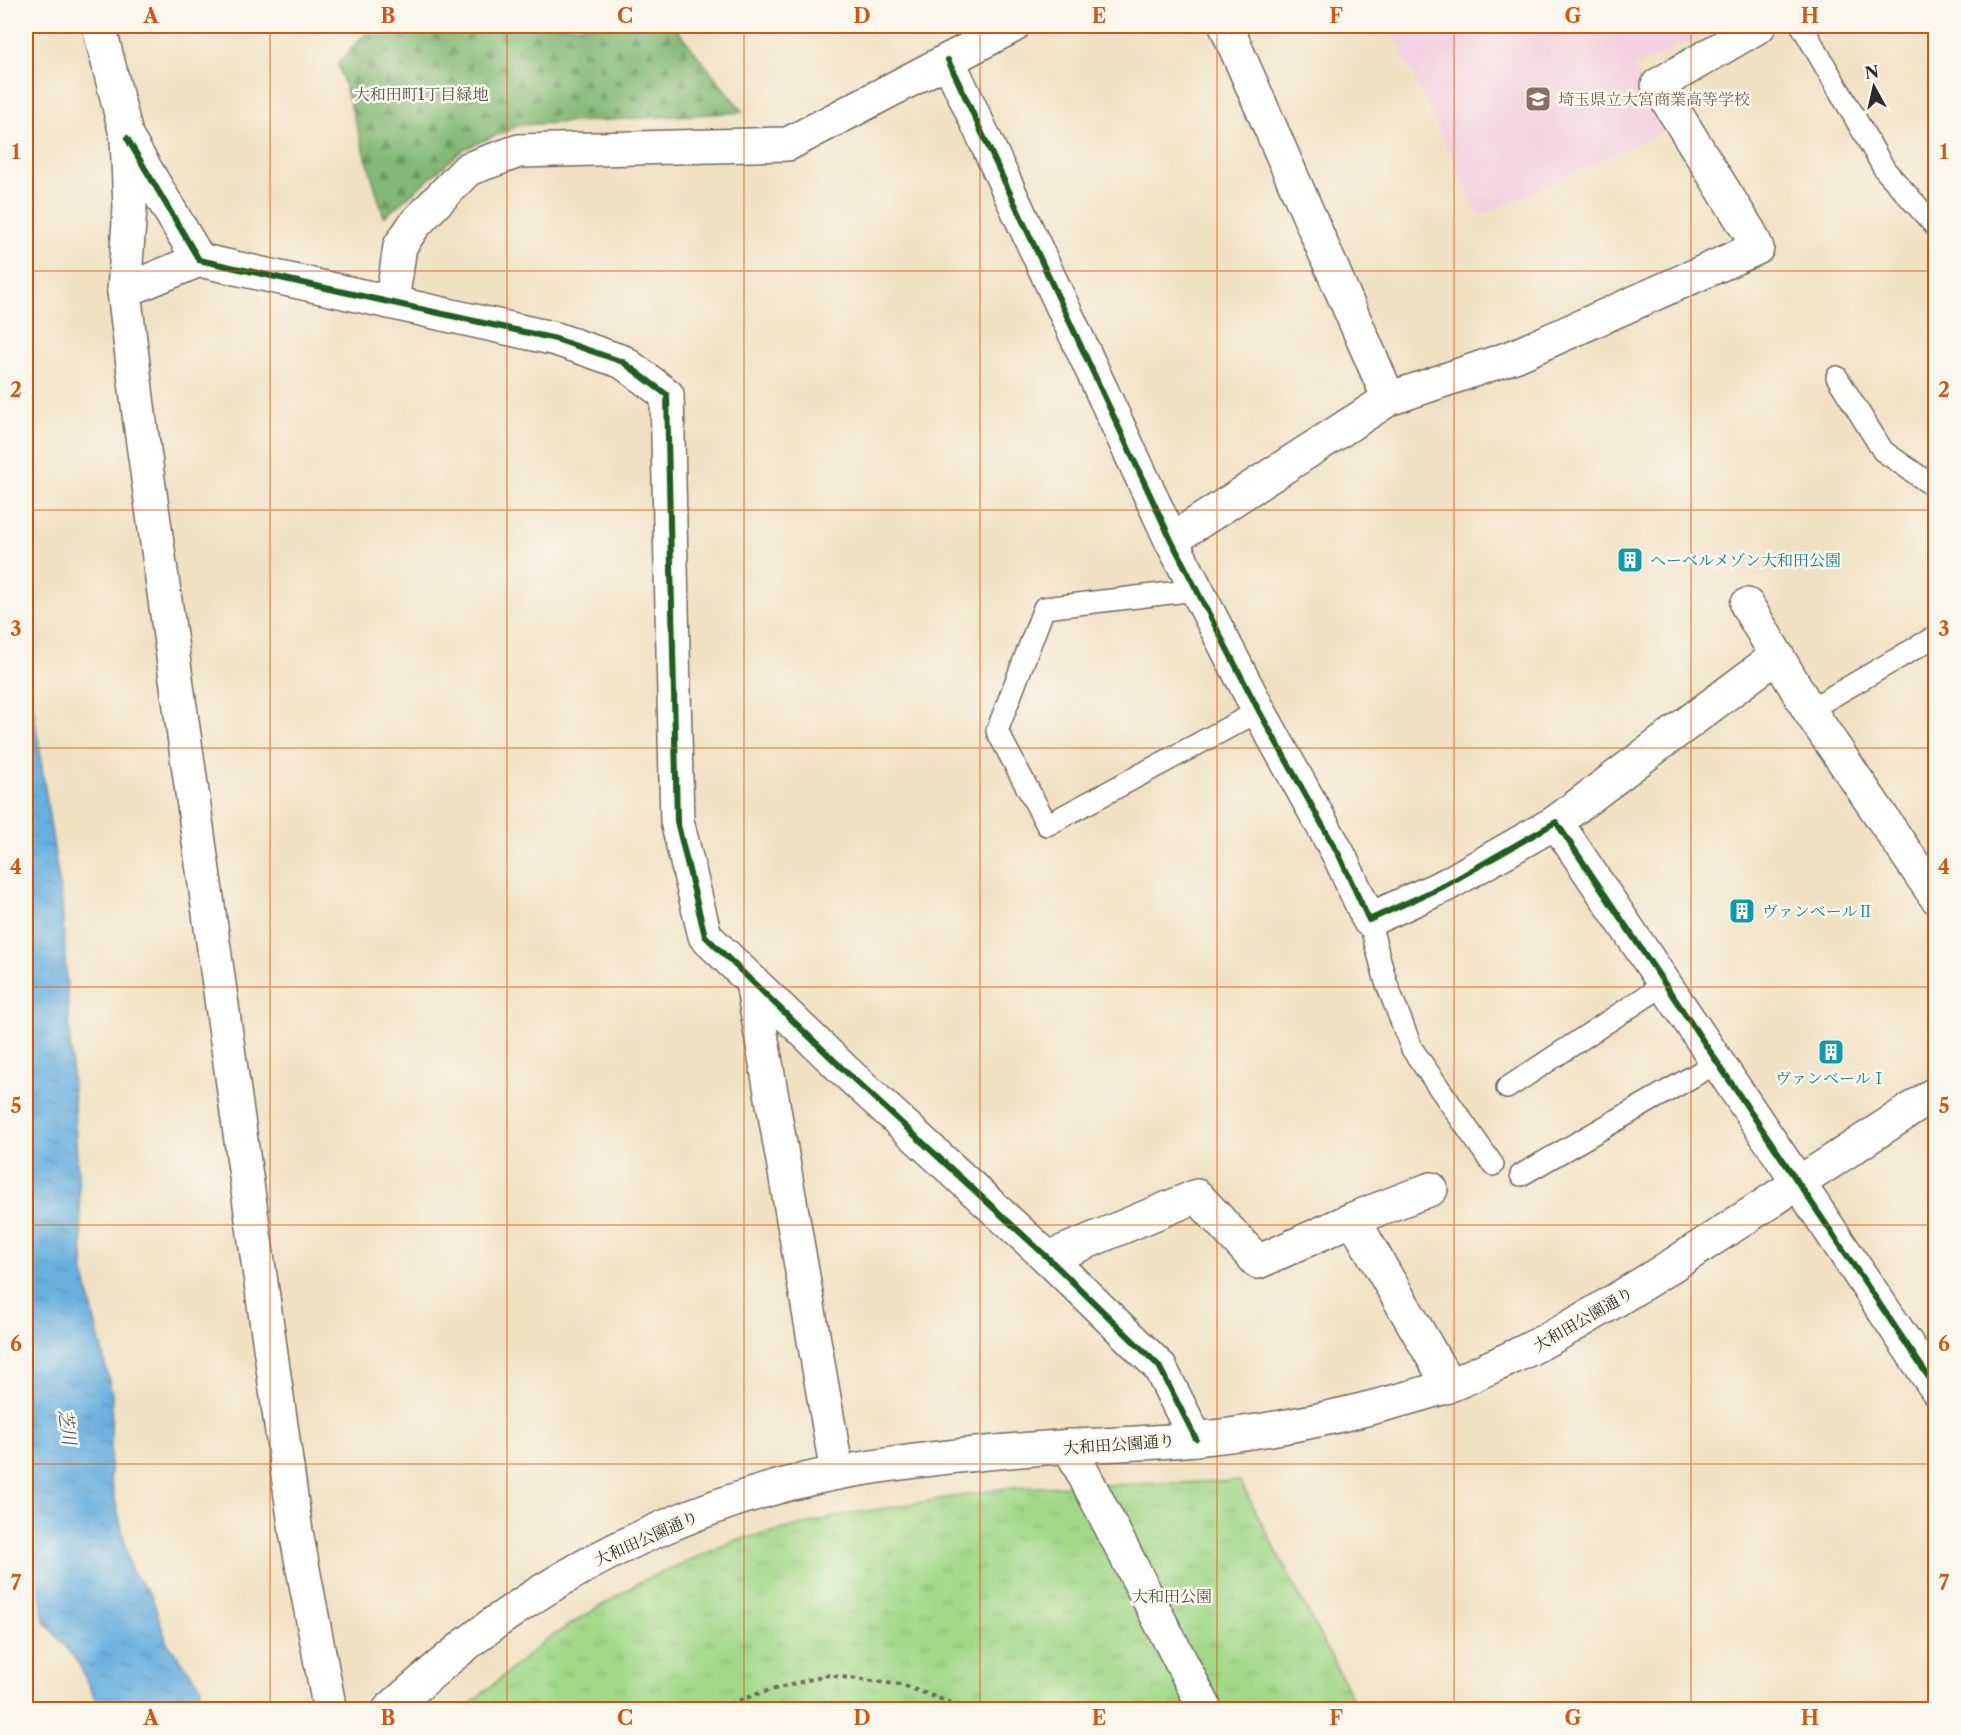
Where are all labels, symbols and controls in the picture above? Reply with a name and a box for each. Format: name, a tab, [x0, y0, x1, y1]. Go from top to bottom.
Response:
text: A	[142, 4, 159, 28]
text: B	[381, 4, 396, 28]
text: C	[617, 4, 633, 28]
text: D	[853, 4, 871, 28]
text: E	[1092, 4, 1106, 28]
text: F	[1329, 4, 1343, 28]
text: G	[1565, 4, 1582, 28]
text: H	[1801, 4, 1819, 28]
north arrow	[1844, 57, 1904, 117]
text: N	[1864, 61, 1880, 83]
park label: 大和田町1丁目緑地	[354, 84, 488, 104]
school or university icon: 埼玉県立大宮商業高等学校	[1523, 84, 1553, 114]
place label: 埼玉県立大宮商業高等学校	[1558, 89, 1750, 109]
text: 1	[12, 140, 21, 164]
text: 1	[1940, 140, 1949, 164]
text: 2	[10, 378, 22, 402]
text: 2	[1938, 378, 1950, 402]
building icon: ヘーベルメゾン大和田公園	[1615, 545, 1645, 575]
place label: ヘーベルメゾン大和田公園	[1650, 550, 1841, 570]
text: 3	[10, 617, 22, 641]
text: 3	[1938, 617, 1950, 641]
text: 4	[10, 855, 22, 879]
text: 4	[1938, 855, 1950, 879]
building icon: ヴァンベールⅡ	[1727, 896, 1757, 926]
place label: ヴァンベールⅡ	[1762, 901, 1874, 921]
building icon: ヴァンベールⅠ	[1816, 1037, 1846, 1067]
place label: ヴァンベールⅠ	[1775, 1068, 1887, 1088]
text: 5	[10, 1094, 22, 1118]
text: 5	[1938, 1094, 1950, 1118]
street label: 大和田公園通り	[1529, 1282, 1637, 1356]
text: 6	[10, 1332, 22, 1356]
text: 6	[1938, 1332, 1950, 1356]
water label: 芝川	[54, 1408, 81, 1448]
street label: 大和田公園通り	[1062, 1430, 1176, 1458]
street label: 大和田公園通り	[591, 1506, 701, 1570]
text: 7	[11, 1571, 22, 1595]
text: 7	[1939, 1571, 1950, 1595]
park label: 大和田公園	[1132, 1586, 1212, 1606]
text: A	[142, 1706, 159, 1730]
text: B	[381, 1706, 396, 1730]
text: C	[617, 1706, 633, 1730]
text: D	[853, 1706, 871, 1730]
text: E	[1092, 1706, 1106, 1730]
text: F	[1329, 1706, 1343, 1730]
text: G	[1565, 1706, 1582, 1730]
text: H	[1801, 1706, 1819, 1730]

